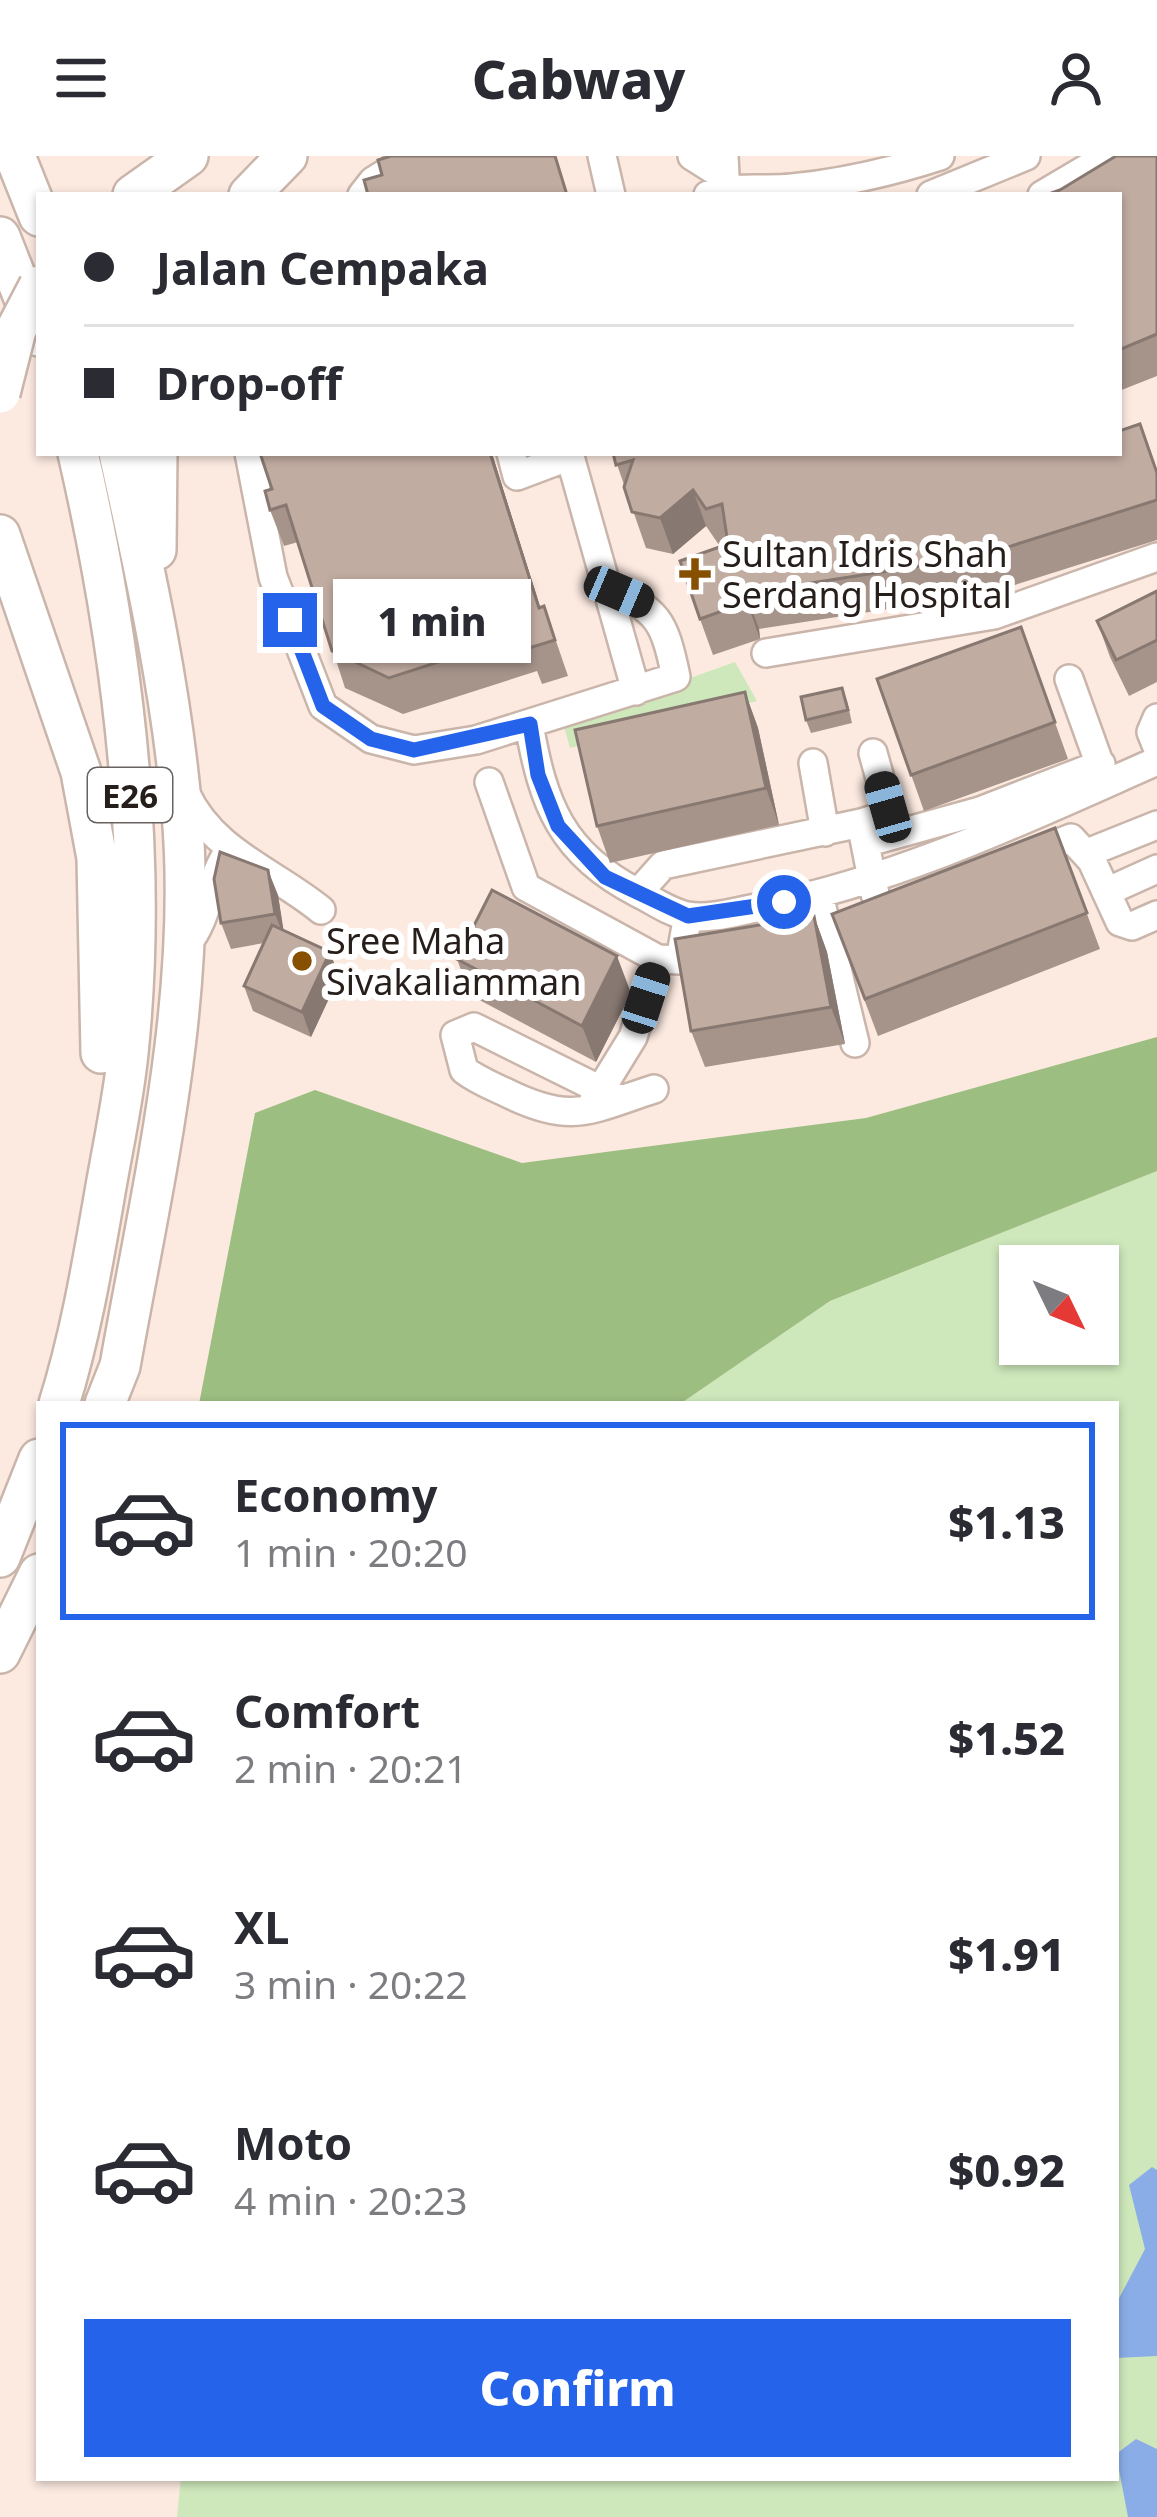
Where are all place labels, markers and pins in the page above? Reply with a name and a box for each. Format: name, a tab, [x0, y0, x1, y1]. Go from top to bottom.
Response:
place label: Sultan Idris Shah Serdang Hospital	[722, 529, 1012, 619]
marker: Sultan Idris Shah Serdang Hospital	[679, 558, 711, 590]
place label: Sree Maha Sivakaliamman	[326, 916, 582, 1006]
marker: Sree Maha Sivakaliamman	[289, 948, 315, 974]

